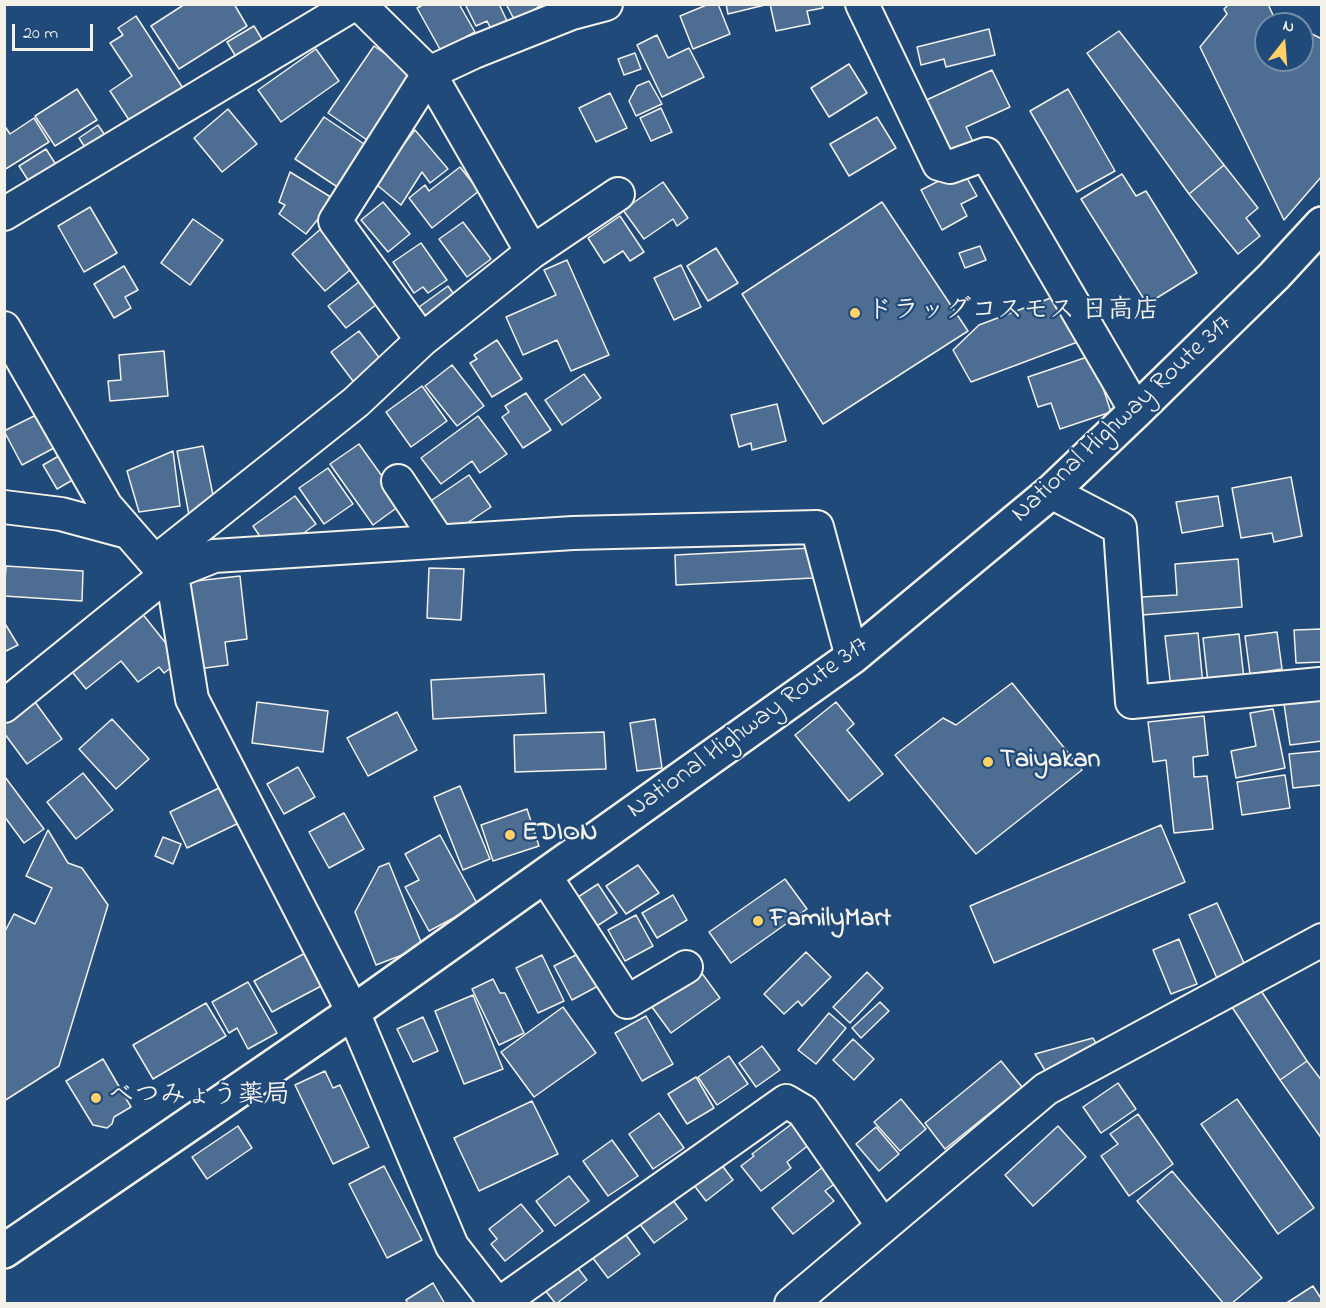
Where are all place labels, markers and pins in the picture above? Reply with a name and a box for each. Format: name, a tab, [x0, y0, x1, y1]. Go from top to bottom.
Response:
place label: ドラッグコスモス 日高店	[867, 297, 1159, 329]
marker: ドラッグコスモス 日高店	[848, 306, 862, 320]
place label: Taiyakan	[1000, 746, 1100, 778]
marker: Taiyakan	[981, 755, 995, 769]
place label: EDION	[522, 819, 598, 851]
marker: EDION	[503, 828, 517, 842]
place label: FamilyMart	[770, 905, 891, 937]
marker: FamilyMart	[751, 914, 765, 928]
place label: べつみょう薬局	[108, 1082, 290, 1114]
marker: べつみょう薬局	[89, 1091, 103, 1105]

